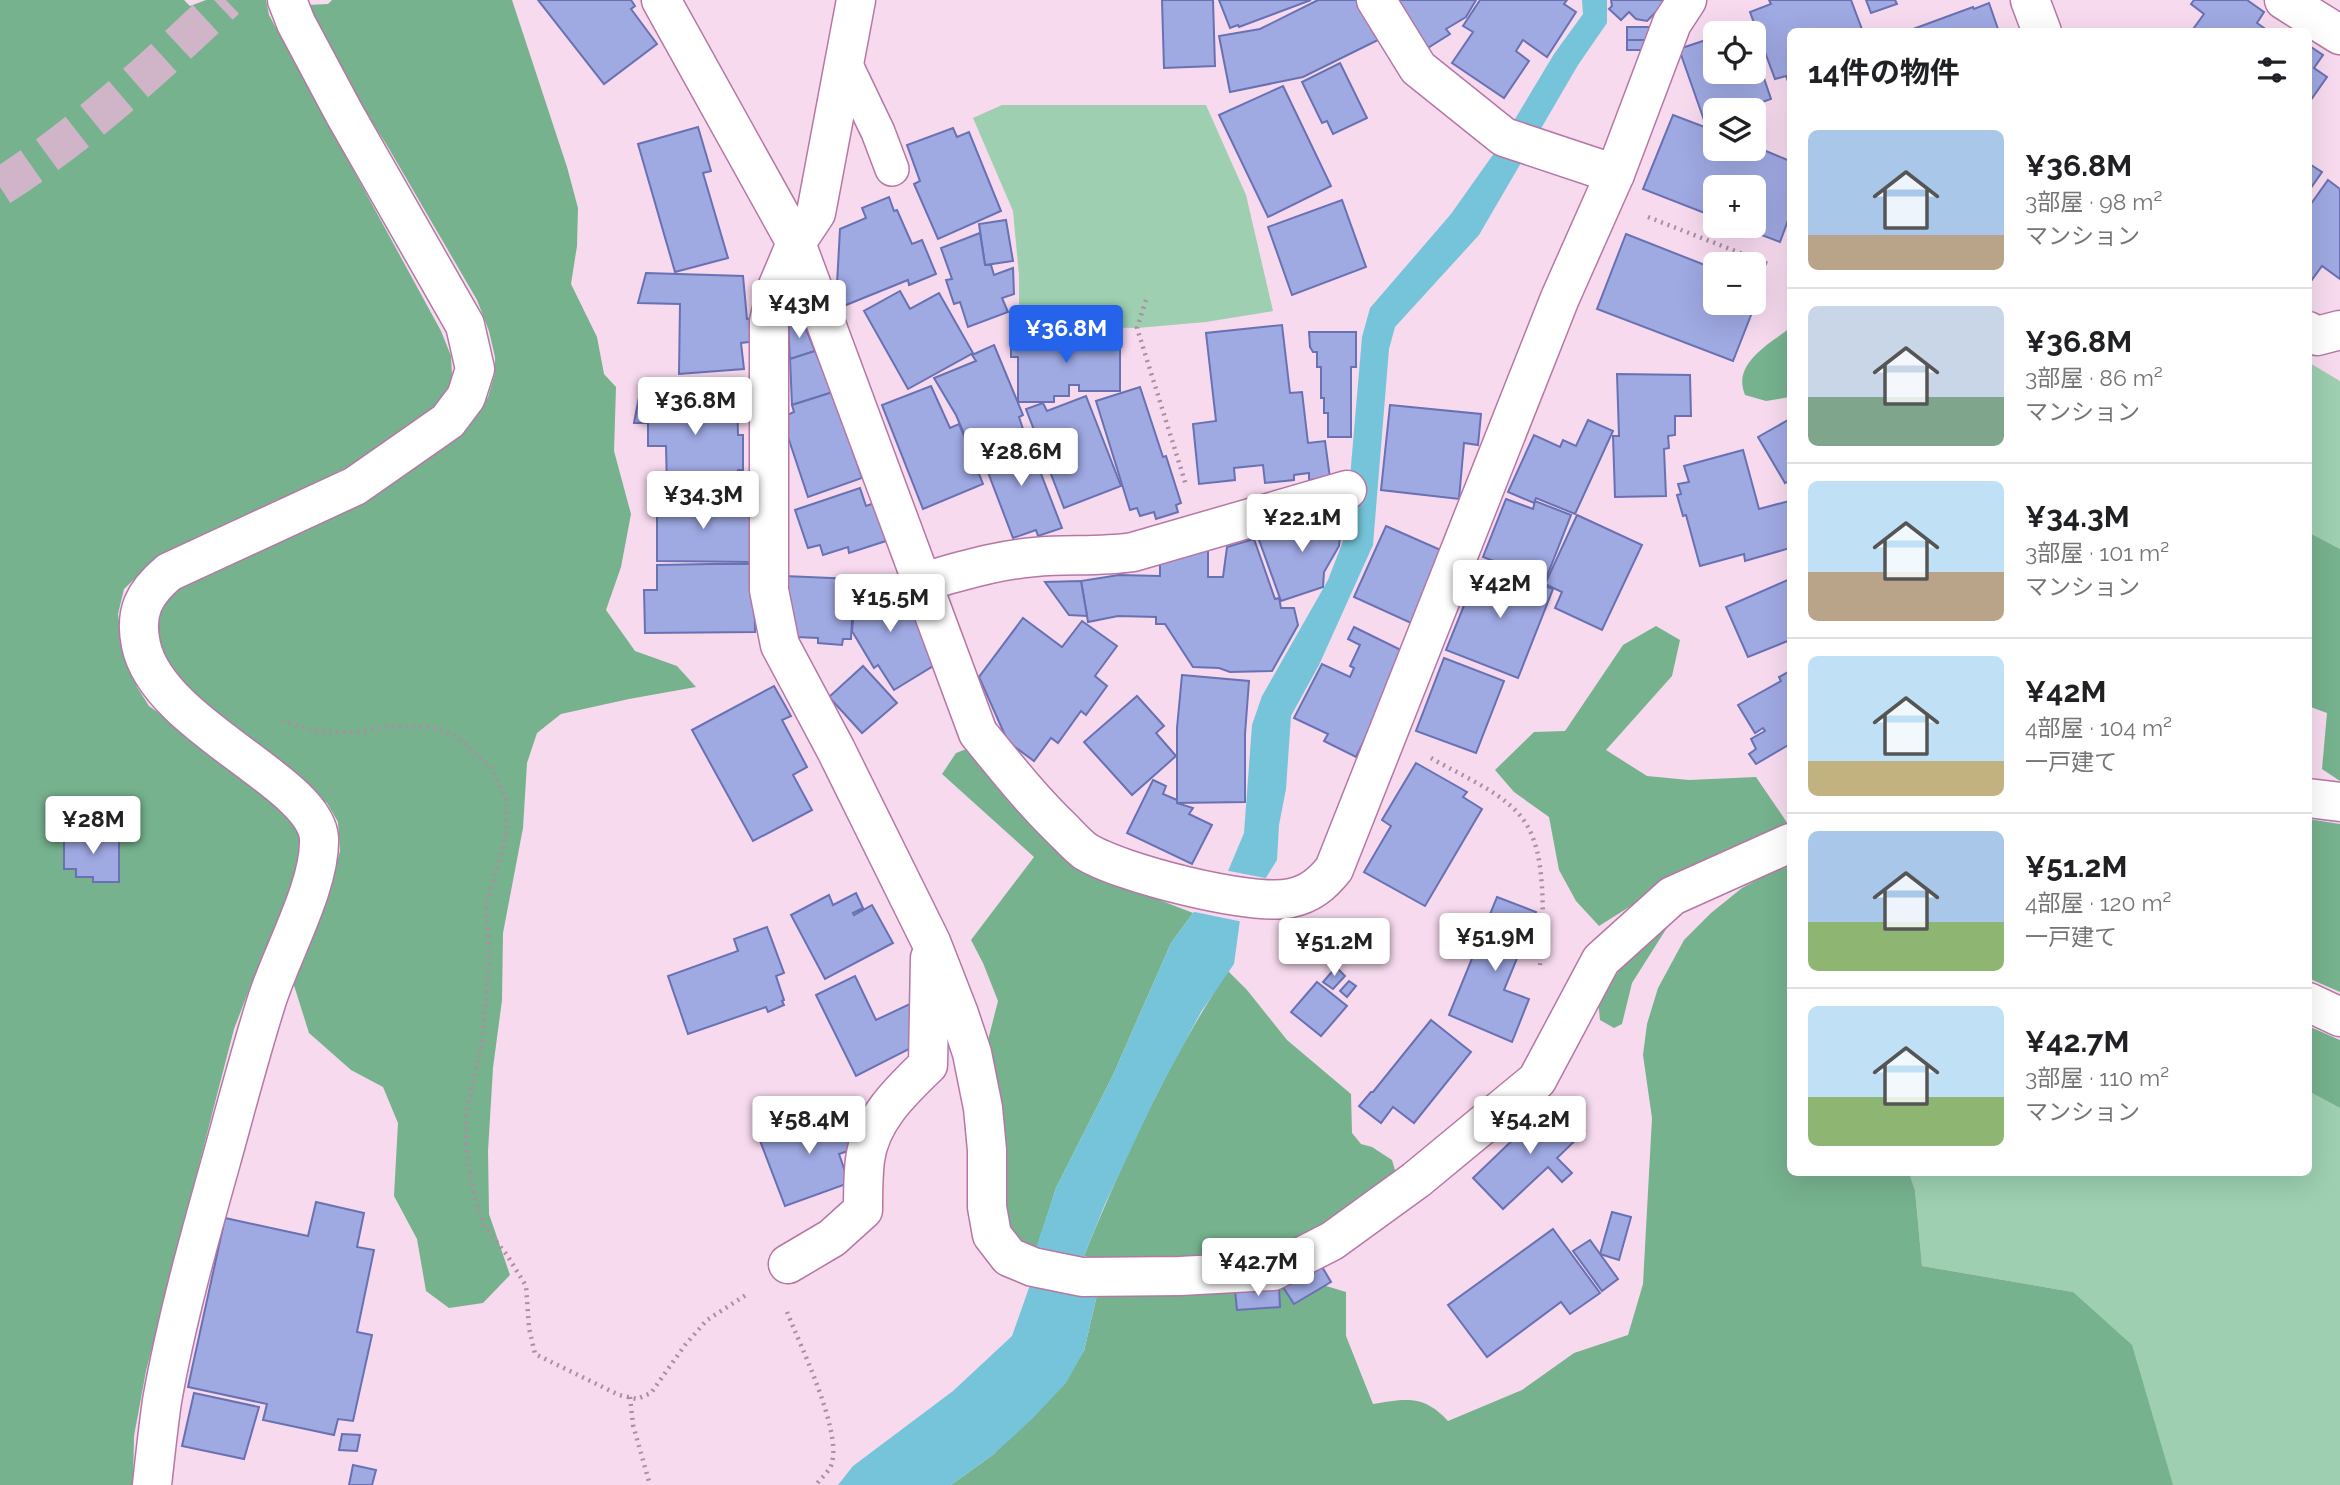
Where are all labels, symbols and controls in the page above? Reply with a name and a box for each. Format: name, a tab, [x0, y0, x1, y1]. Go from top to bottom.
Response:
map controls	[1703, 21, 1766, 315]
button: locate	[1703, 21, 1766, 84]
icon: filters	[2253, 51, 2291, 89]
text: 14件の物件	[1808, 55, 1960, 90]
button: layers	[1703, 98, 1766, 161]
text: ¥36.8M	[2025, 148, 2132, 183]
icon: home	[1864, 158, 1948, 242]
button: +	[1703, 175, 1766, 238]
text: 3部屋 · 98 m²	[2025, 188, 2162, 215]
text: マンション	[2025, 222, 2140, 249]
button: −	[1703, 252, 1766, 315]
pin: ¥43M	[758, 280, 840, 340]
text: ¥43M	[768, 289, 830, 316]
pin: ¥36.8M	[1009, 306, 1123, 365]
text: ¥36.8M	[1025, 314, 1107, 341]
text: ¥36.8M	[2025, 324, 2132, 359]
icon: home	[1864, 334, 1948, 418]
text: 3部屋 · 86 m²	[2025, 364, 2163, 391]
pin: ¥36.8M	[638, 378, 752, 437]
text: ¥36.8M	[654, 386, 736, 413]
text: マンション	[2025, 398, 2140, 425]
pin: ¥28.6M	[964, 428, 1078, 488]
text: ¥28.6M	[980, 437, 1062, 464]
pin: ¥34.3M	[646, 472, 760, 531]
text: ¥34.3M	[663, 480, 743, 507]
pin: ¥22.1M	[1245, 494, 1359, 554]
text: ¥34.3M	[2025, 499, 2130, 534]
text: ¥22.1M	[1263, 503, 1341, 530]
icon: home	[1864, 509, 1948, 593]
text: 3部屋 · 101 m²	[2025, 539, 2169, 566]
pin: ¥42M	[1459, 560, 1541, 620]
text: ¥42M	[1469, 569, 1531, 596]
text: マンション	[2025, 573, 2140, 600]
pin: ¥15.5M	[833, 574, 947, 634]
text: ¥15.5M	[851, 583, 929, 610]
text: ¥42M	[2025, 674, 2106, 709]
icon: home	[1864, 684, 1948, 768]
text: 4部屋 · 104 m²	[2025, 714, 2172, 741]
text: 一戸建て	[2025, 748, 2117, 775]
pin: ¥28M	[52, 796, 134, 856]
text: ¥28M	[61, 805, 125, 832]
text: ¥51.2M	[2025, 849, 2127, 884]
icon: home	[1864, 859, 1948, 943]
text: 4部屋 · 120 m²	[2025, 889, 2171, 916]
pin: ¥51.9M	[1438, 914, 1552, 973]
pin: ¥51.2M	[1277, 918, 1391, 978]
text: ¥51.9M	[1455, 922, 1535, 949]
text: 一戸建て	[2025, 923, 2117, 950]
text: ¥51.2M	[1295, 927, 1373, 954]
text: ¥42.7M	[2025, 1024, 2129, 1059]
icon: home	[1864, 1034, 1948, 1118]
text: 3部屋 · 110 m²	[2025, 1064, 2169, 1091]
pin: ¥58.4M	[752, 1096, 866, 1156]
pin: ¥54.2M	[1473, 1096, 1587, 1156]
text: マンション	[2025, 1098, 2140, 1125]
text: ¥58.4M	[768, 1105, 850, 1132]
text: ¥54.2M	[1490, 1105, 1570, 1132]
pin: ¥42.7M	[1201, 1238, 1315, 1298]
text: ¥42.7M	[1218, 1247, 1298, 1274]

